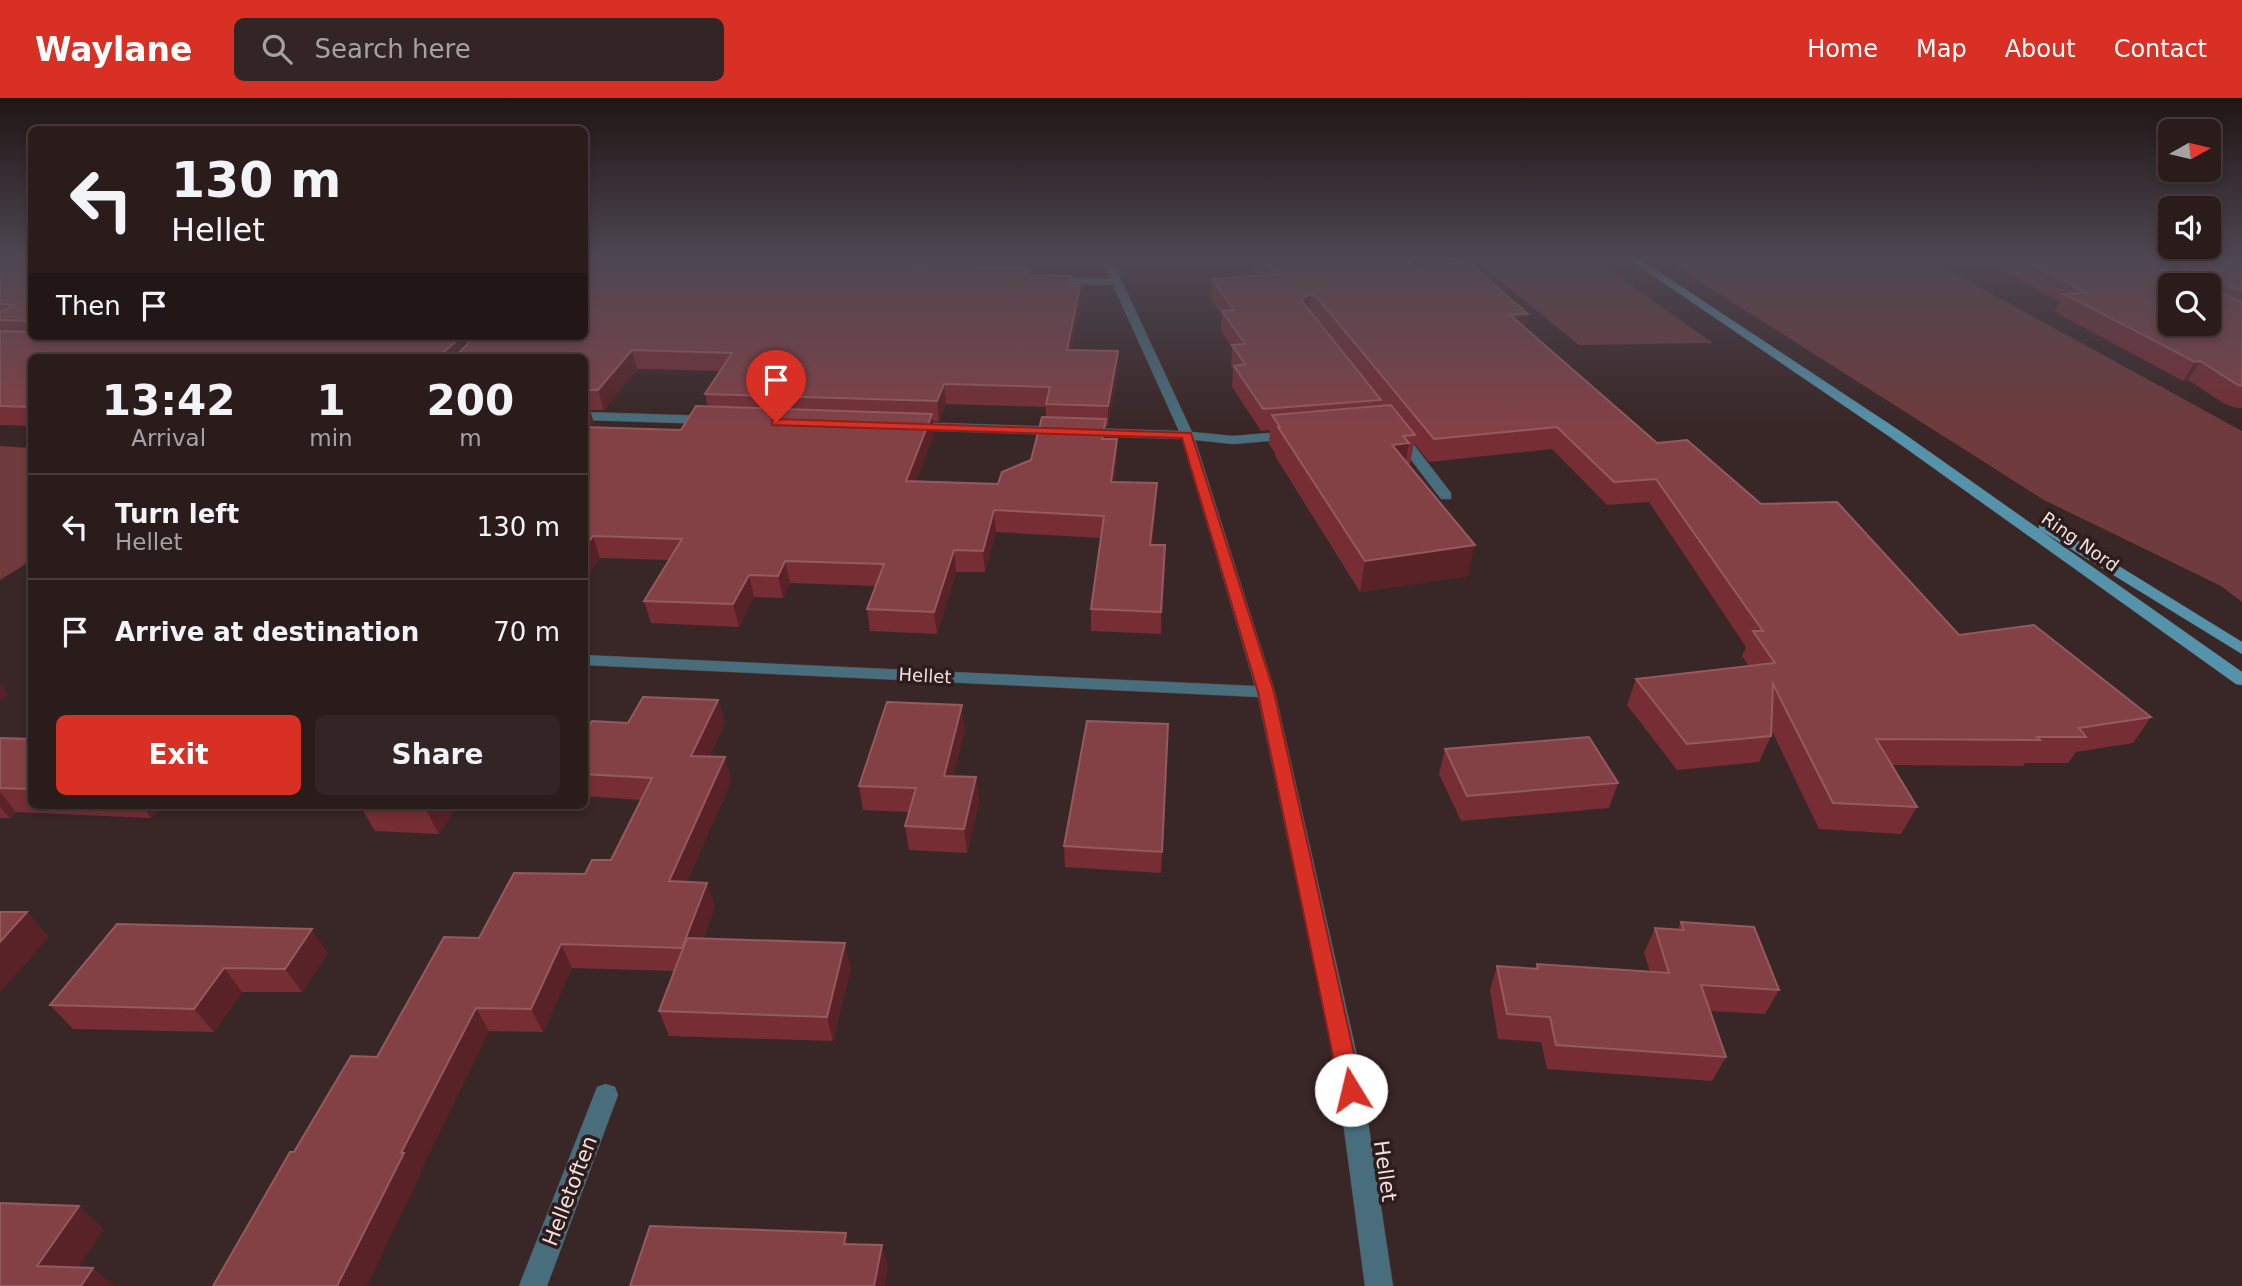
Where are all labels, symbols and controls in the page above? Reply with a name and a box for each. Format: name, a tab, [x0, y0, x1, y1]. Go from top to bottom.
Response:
search box	[234, 18, 724, 81]
text: Waylane	[35, 30, 192, 69]
icon: search	[258, 30, 296, 68]
text: Search here	[314, 34, 471, 64]
text: Home	[1807, 35, 1878, 63]
text: Map	[1916, 35, 1967, 63]
text: About	[2005, 35, 2076, 63]
text: Contact	[2114, 35, 2207, 63]
north arrow	[2158, 119, 2221, 182]
map controls	[2158, 119, 2221, 336]
text: 130 m	[171, 152, 341, 209]
icon: left	[56, 154, 147, 245]
button: sound	[2158, 196, 2221, 259]
text: Hellet	[171, 211, 265, 249]
button: search	[2158, 273, 2221, 336]
icon: arrive	[135, 287, 173, 325]
text: Then	[56, 291, 121, 321]
pin	[746, 350, 806, 422]
icon: arrive	[757, 361, 795, 399]
text: 13:42	[102, 376, 236, 425]
text: 1	[316, 376, 346, 425]
text: 200	[427, 376, 514, 425]
text: Arrival	[131, 425, 206, 451]
text: min	[309, 425, 353, 451]
text: m	[459, 425, 482, 451]
text: Turn left	[115, 499, 239, 529]
street label: Ring Nord	[2038, 507, 2123, 576]
icon: left	[56, 508, 94, 546]
text: 130 m	[477, 512, 560, 542]
text: Hellet	[115, 529, 182, 555]
icon: arrive	[56, 613, 94, 651]
text: Arrive at destination	[115, 617, 419, 647]
text: 70 m	[493, 617, 560, 647]
street label: Hellet	[898, 664, 952, 687]
button: Exit	[56, 715, 301, 795]
button: Share	[315, 715, 560, 795]
position arrow	[1314, 1053, 1388, 1127]
street label: Helletoften	[538, 1133, 602, 1249]
street label: Hellet	[1369, 1139, 1401, 1203]

